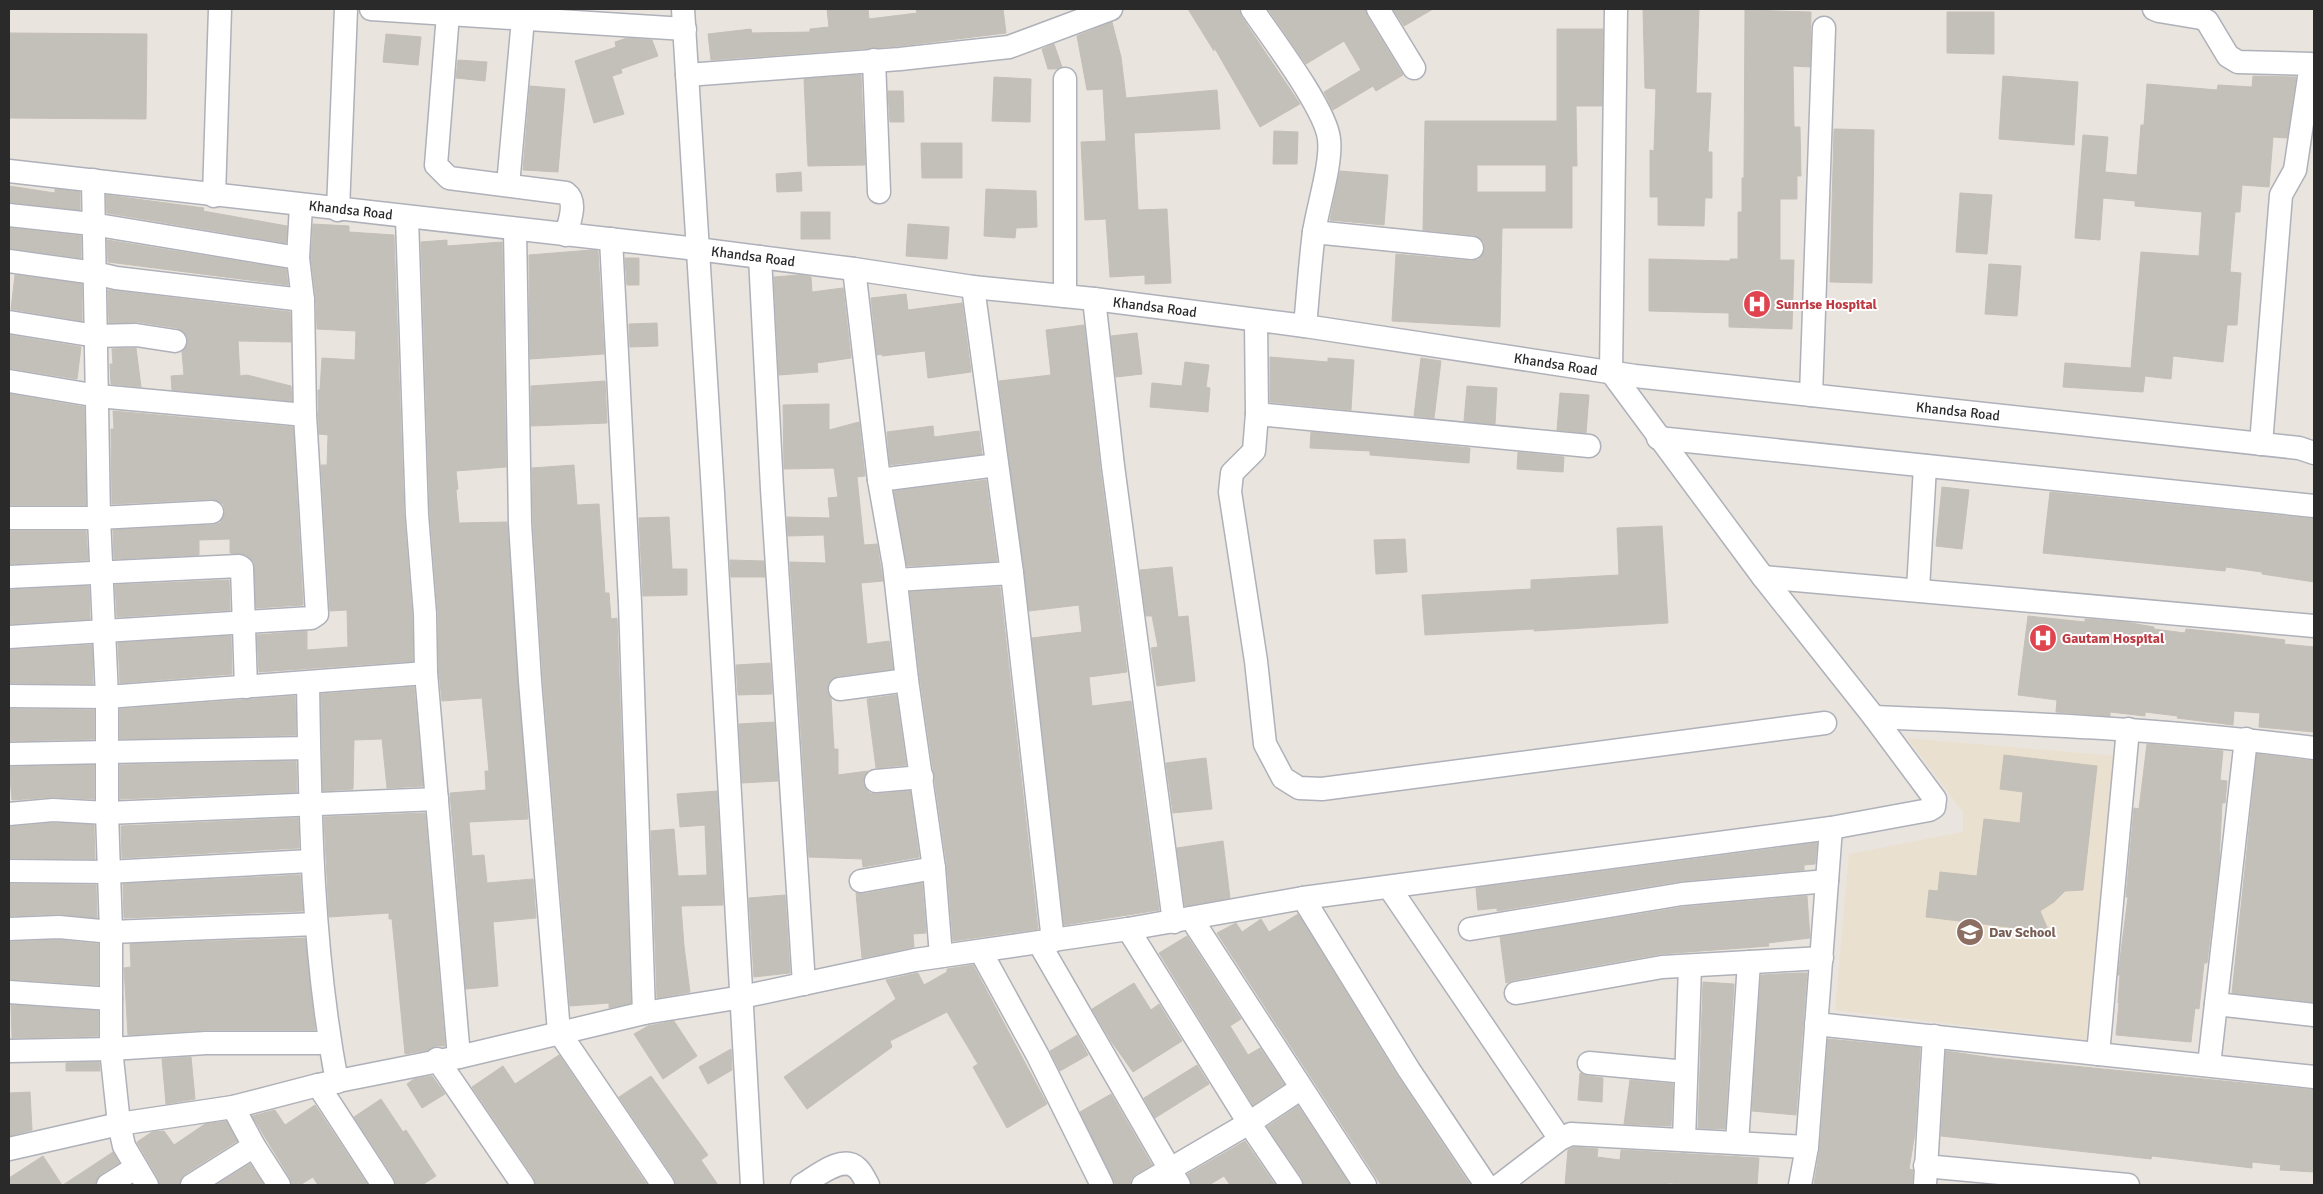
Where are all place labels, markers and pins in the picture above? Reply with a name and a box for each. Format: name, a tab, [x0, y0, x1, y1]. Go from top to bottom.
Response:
hospital icon: Sunrise Hospital	[1742, 289, 1772, 319]
place label: Sunrise Hospital	[1776, 296, 1878, 313]
hospital icon: Gautam Hospital	[2028, 623, 2058, 653]
place label: Gautam Hospital	[2062, 630, 2165, 647]
school or university icon: Dav School	[1955, 917, 1985, 947]
place label: Dav School	[1989, 924, 2057, 941]

